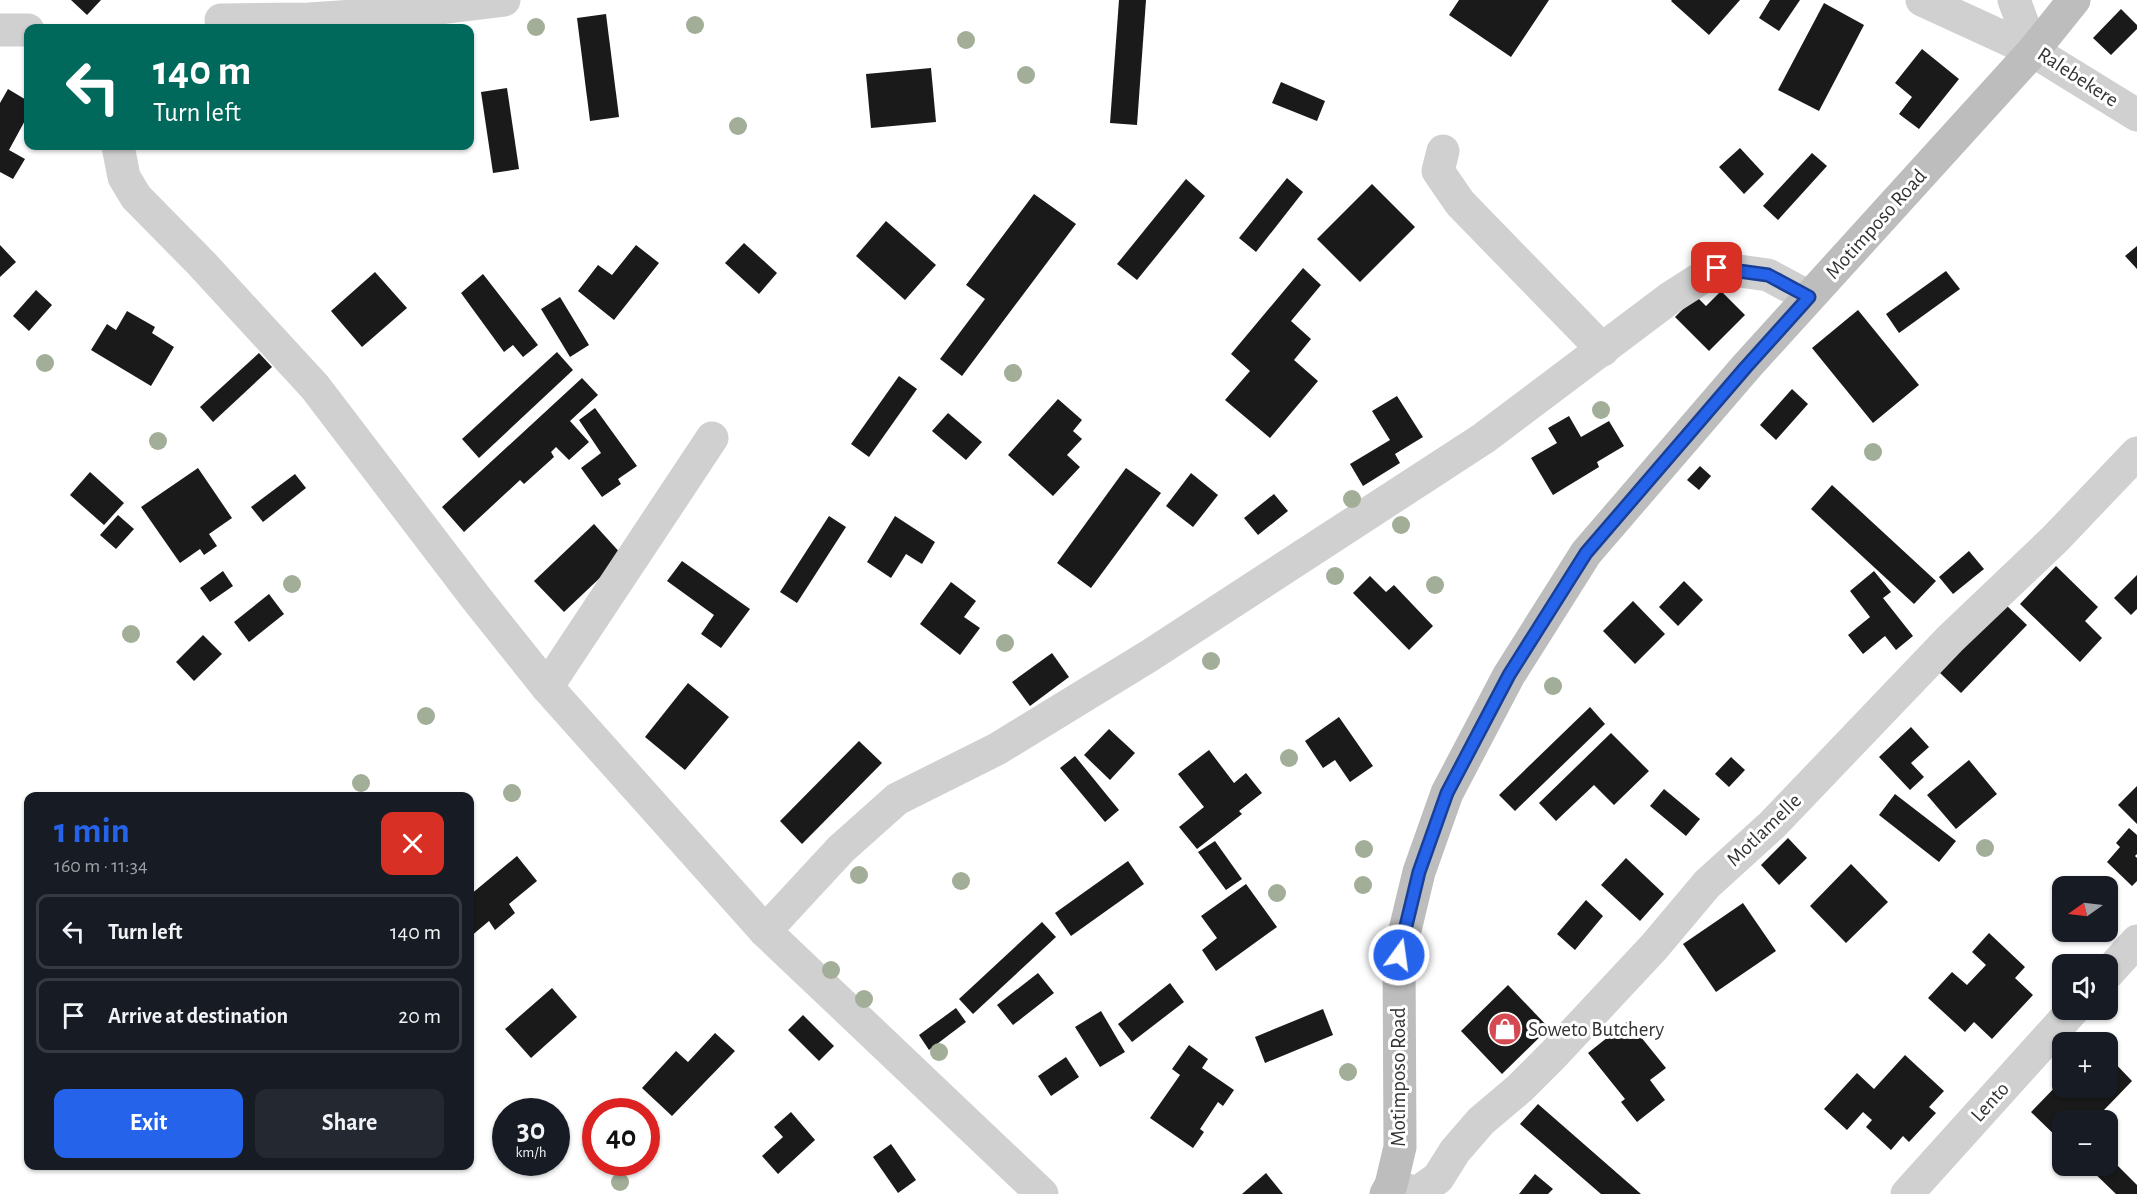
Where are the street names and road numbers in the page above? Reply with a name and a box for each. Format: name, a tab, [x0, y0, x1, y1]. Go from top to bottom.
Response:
street label: Ralebekere	[2034, 43, 2122, 111]
street label: Motimposo Road	[1822, 165, 1931, 283]
street label: Motlamelle	[1723, 790, 1805, 870]
street label: Motimposo Road	[1388, 1007, 1409, 1147]
street label: Lento	[1967, 1078, 2013, 1126]

